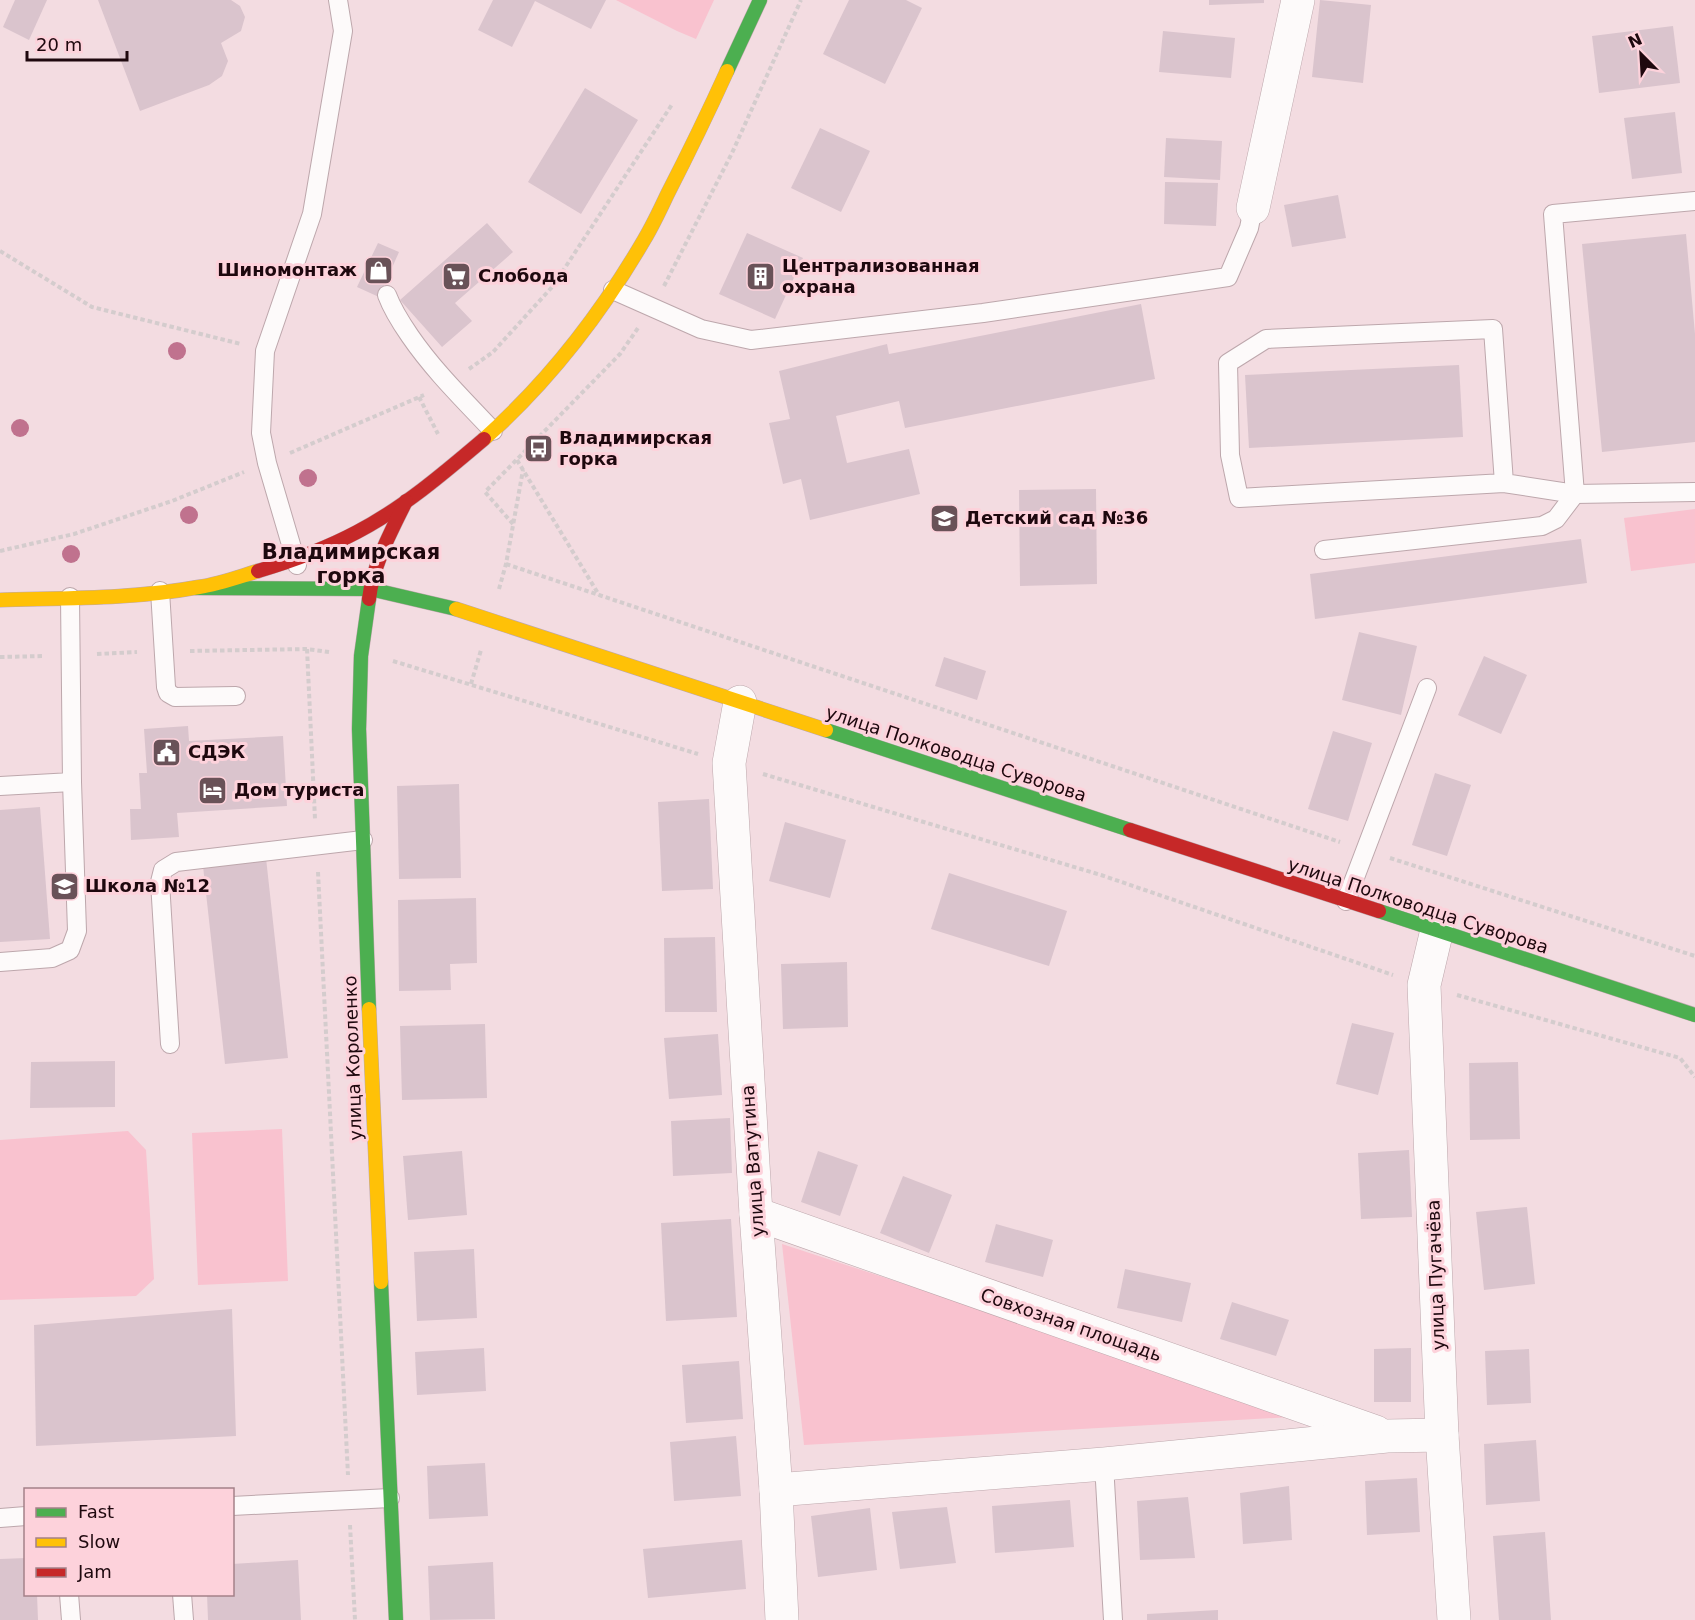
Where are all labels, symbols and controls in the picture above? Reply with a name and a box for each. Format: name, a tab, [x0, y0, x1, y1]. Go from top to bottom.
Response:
scale bar	[27, 24, 128, 62]
north arrow	[1611, 24, 1671, 84]
text: N	[1625, 29, 1645, 52]
text: 20 m	[36, 34, 82, 55]
shop icon: Шиномонтаж	[362, 254, 394, 286]
place label: Централизованная охрана	[782, 255, 980, 297]
place label: Шиномонтаж	[217, 259, 357, 280]
supermarket icon: Слобода	[441, 260, 473, 292]
building icon: Централизованная охрана	[745, 260, 777, 292]
place label: Слобода	[478, 265, 568, 286]
place label: Владимирская горка	[559, 427, 712, 469]
bus stop icon: Владимирская горка	[522, 432, 554, 464]
school or university icon: Детский сад №36	[928, 502, 960, 534]
place label: Детский сад №36	[965, 507, 1148, 528]
district label: Владимирская горка	[262, 540, 440, 588]
street label: улица Полководца Суворова	[823, 701, 1089, 806]
public building icon: СДЭК	[151, 736, 183, 768]
place label: СДЭК	[188, 741, 245, 762]
hotel icon: Дом туриста	[197, 774, 229, 806]
place label: Дом туриста	[234, 779, 364, 800]
street label: улица Полководца Суворова	[1285, 853, 1551, 958]
school or university icon: Школа №12	[48, 870, 80, 902]
place label: Школа №12	[85, 875, 210, 896]
street label: улица Короленко	[339, 975, 366, 1141]
street label: улица Ватутина	[737, 1084, 768, 1238]
street label: улица Пугачёва	[1422, 1199, 1449, 1351]
street label: Совхозная площадь	[978, 1284, 1164, 1365]
legend	[24, 1488, 234, 1596]
text: Fast	[78, 1501, 114, 1522]
text: Slow	[78, 1531, 120, 1552]
text: Jam	[77, 1561, 112, 1582]

